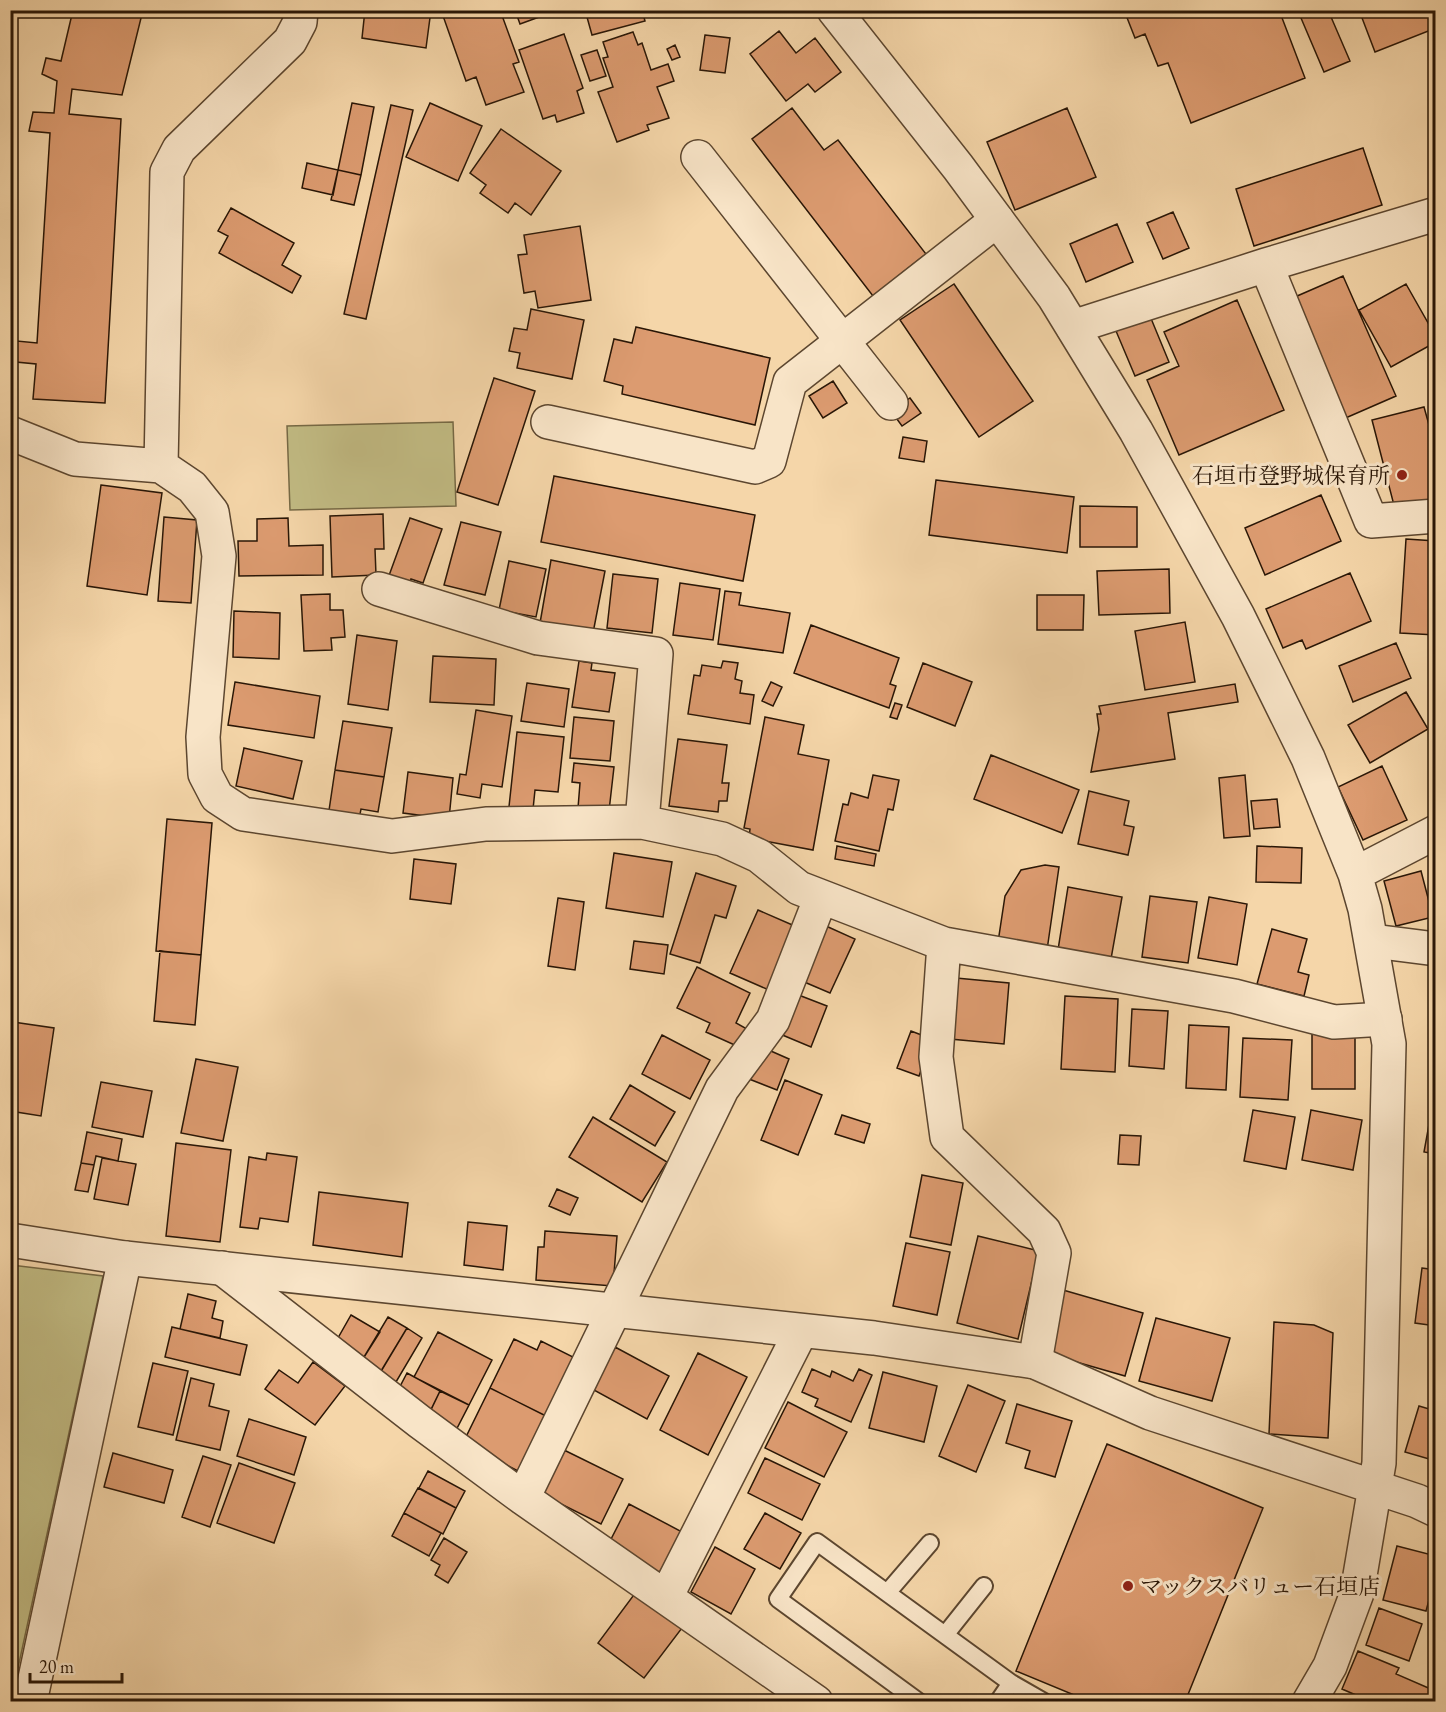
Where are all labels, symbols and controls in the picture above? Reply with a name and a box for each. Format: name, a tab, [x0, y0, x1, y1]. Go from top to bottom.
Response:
place label: 石垣市登野城保育所	[1192, 461, 1390, 490]
marker: 石垣市登野城保育所	[1395, 468, 1409, 482]
place label: マックスバリュー石垣店	[1140, 1572, 1380, 1601]
marker: マックスバリュー石垣店	[1121, 1579, 1135, 1593]
scale bar	[30, 1646, 122, 1684]
text: 20 m	[39, 1655, 74, 1678]

